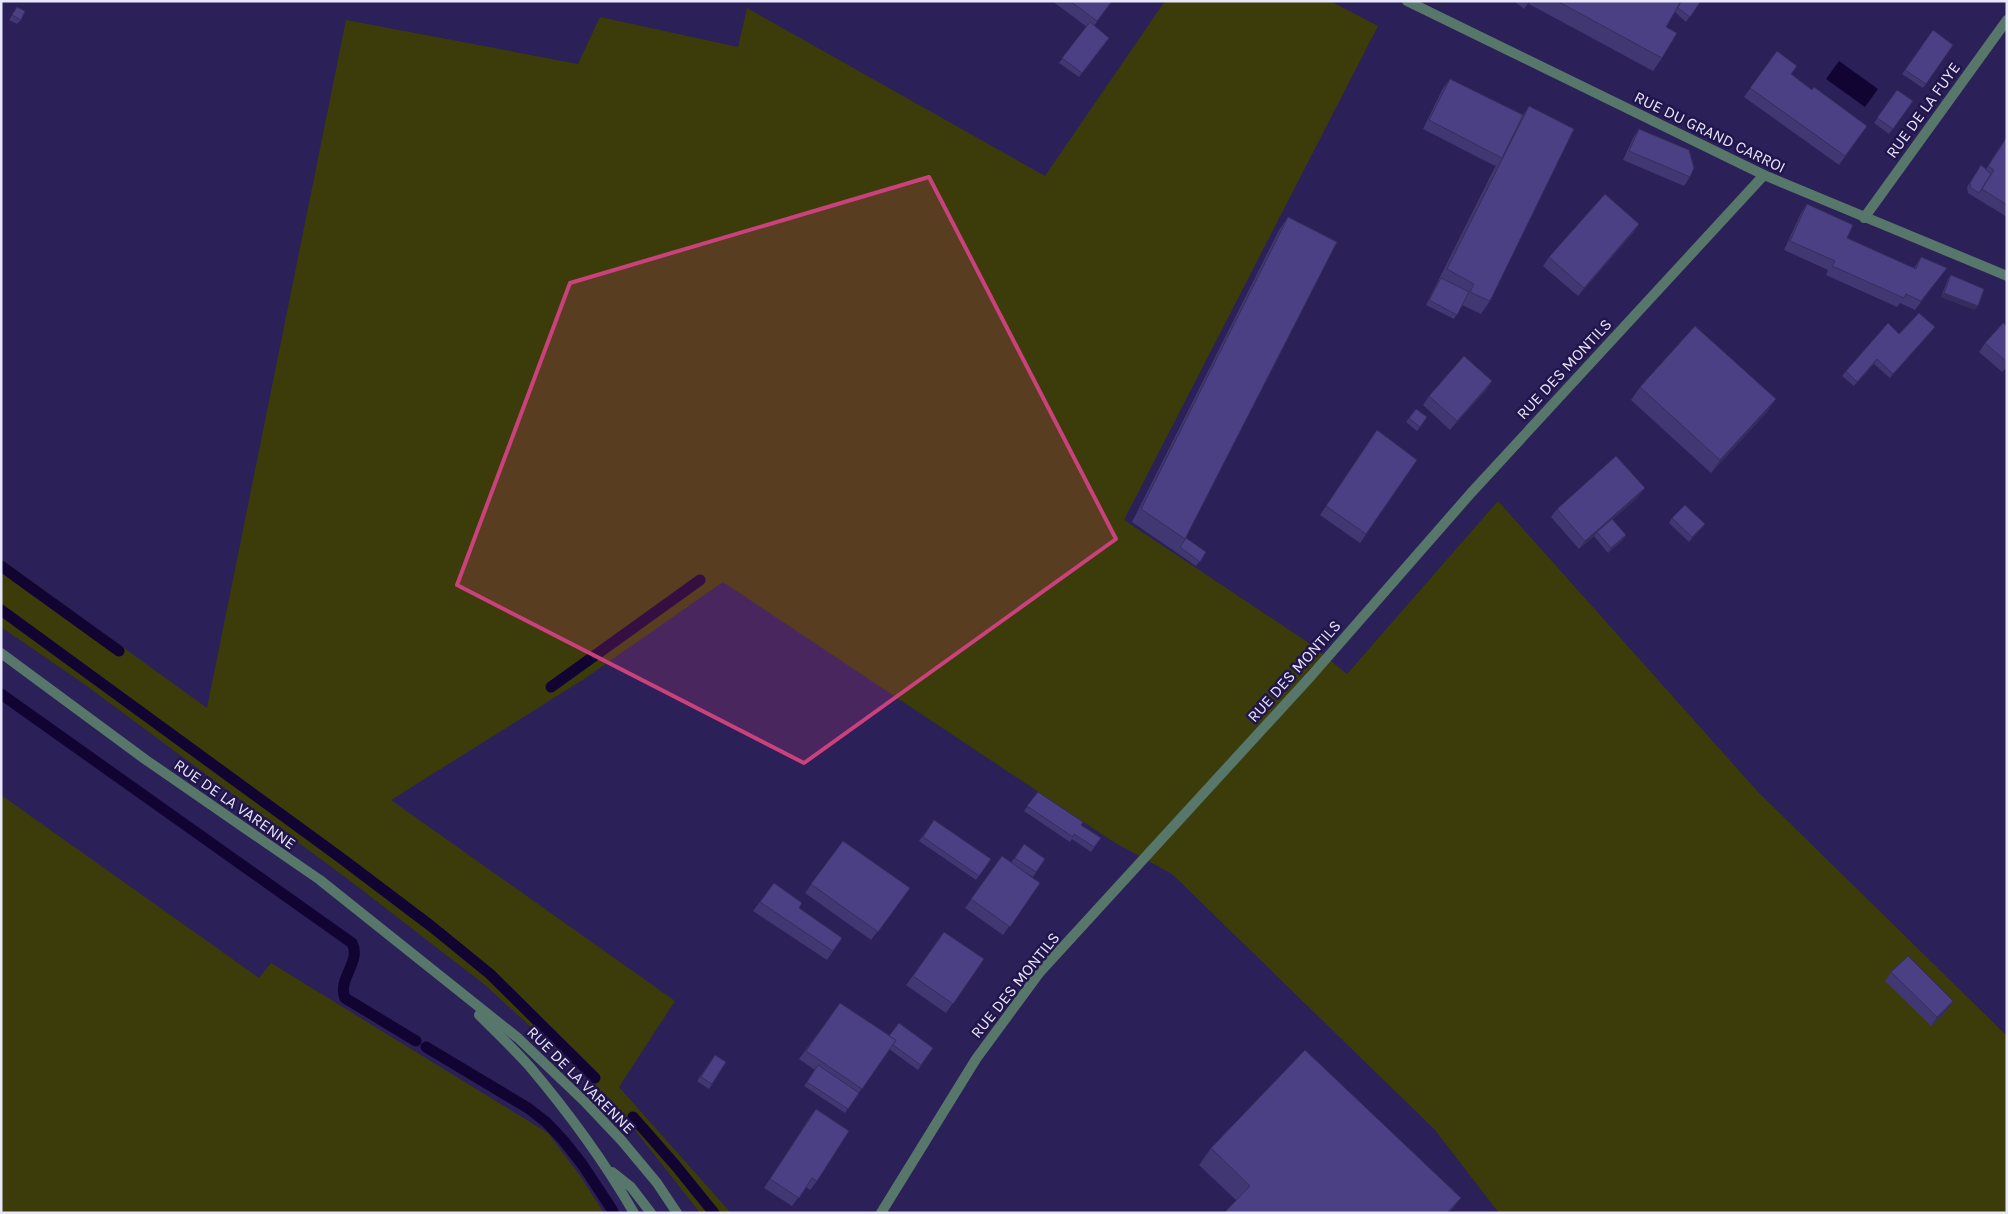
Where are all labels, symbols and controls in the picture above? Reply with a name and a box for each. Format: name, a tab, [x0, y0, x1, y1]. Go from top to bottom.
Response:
street label: RUE DE LA FUYE	[1882, 59, 1964, 161]
street label: RUE DU GRAND CARROI	[1631, 87, 1789, 177]
street label: RUE DES MONTILS	[1513, 315, 1615, 423]
street label: RUE DES MONTILS	[1243, 616, 1345, 726]
street label: RUE DE LA VARENNE	[170, 755, 300, 853]
street label: RUE DES MONTILS	[967, 928, 1063, 1042]
street label: RUE DE LA VARENNE	[523, 1022, 639, 1138]

